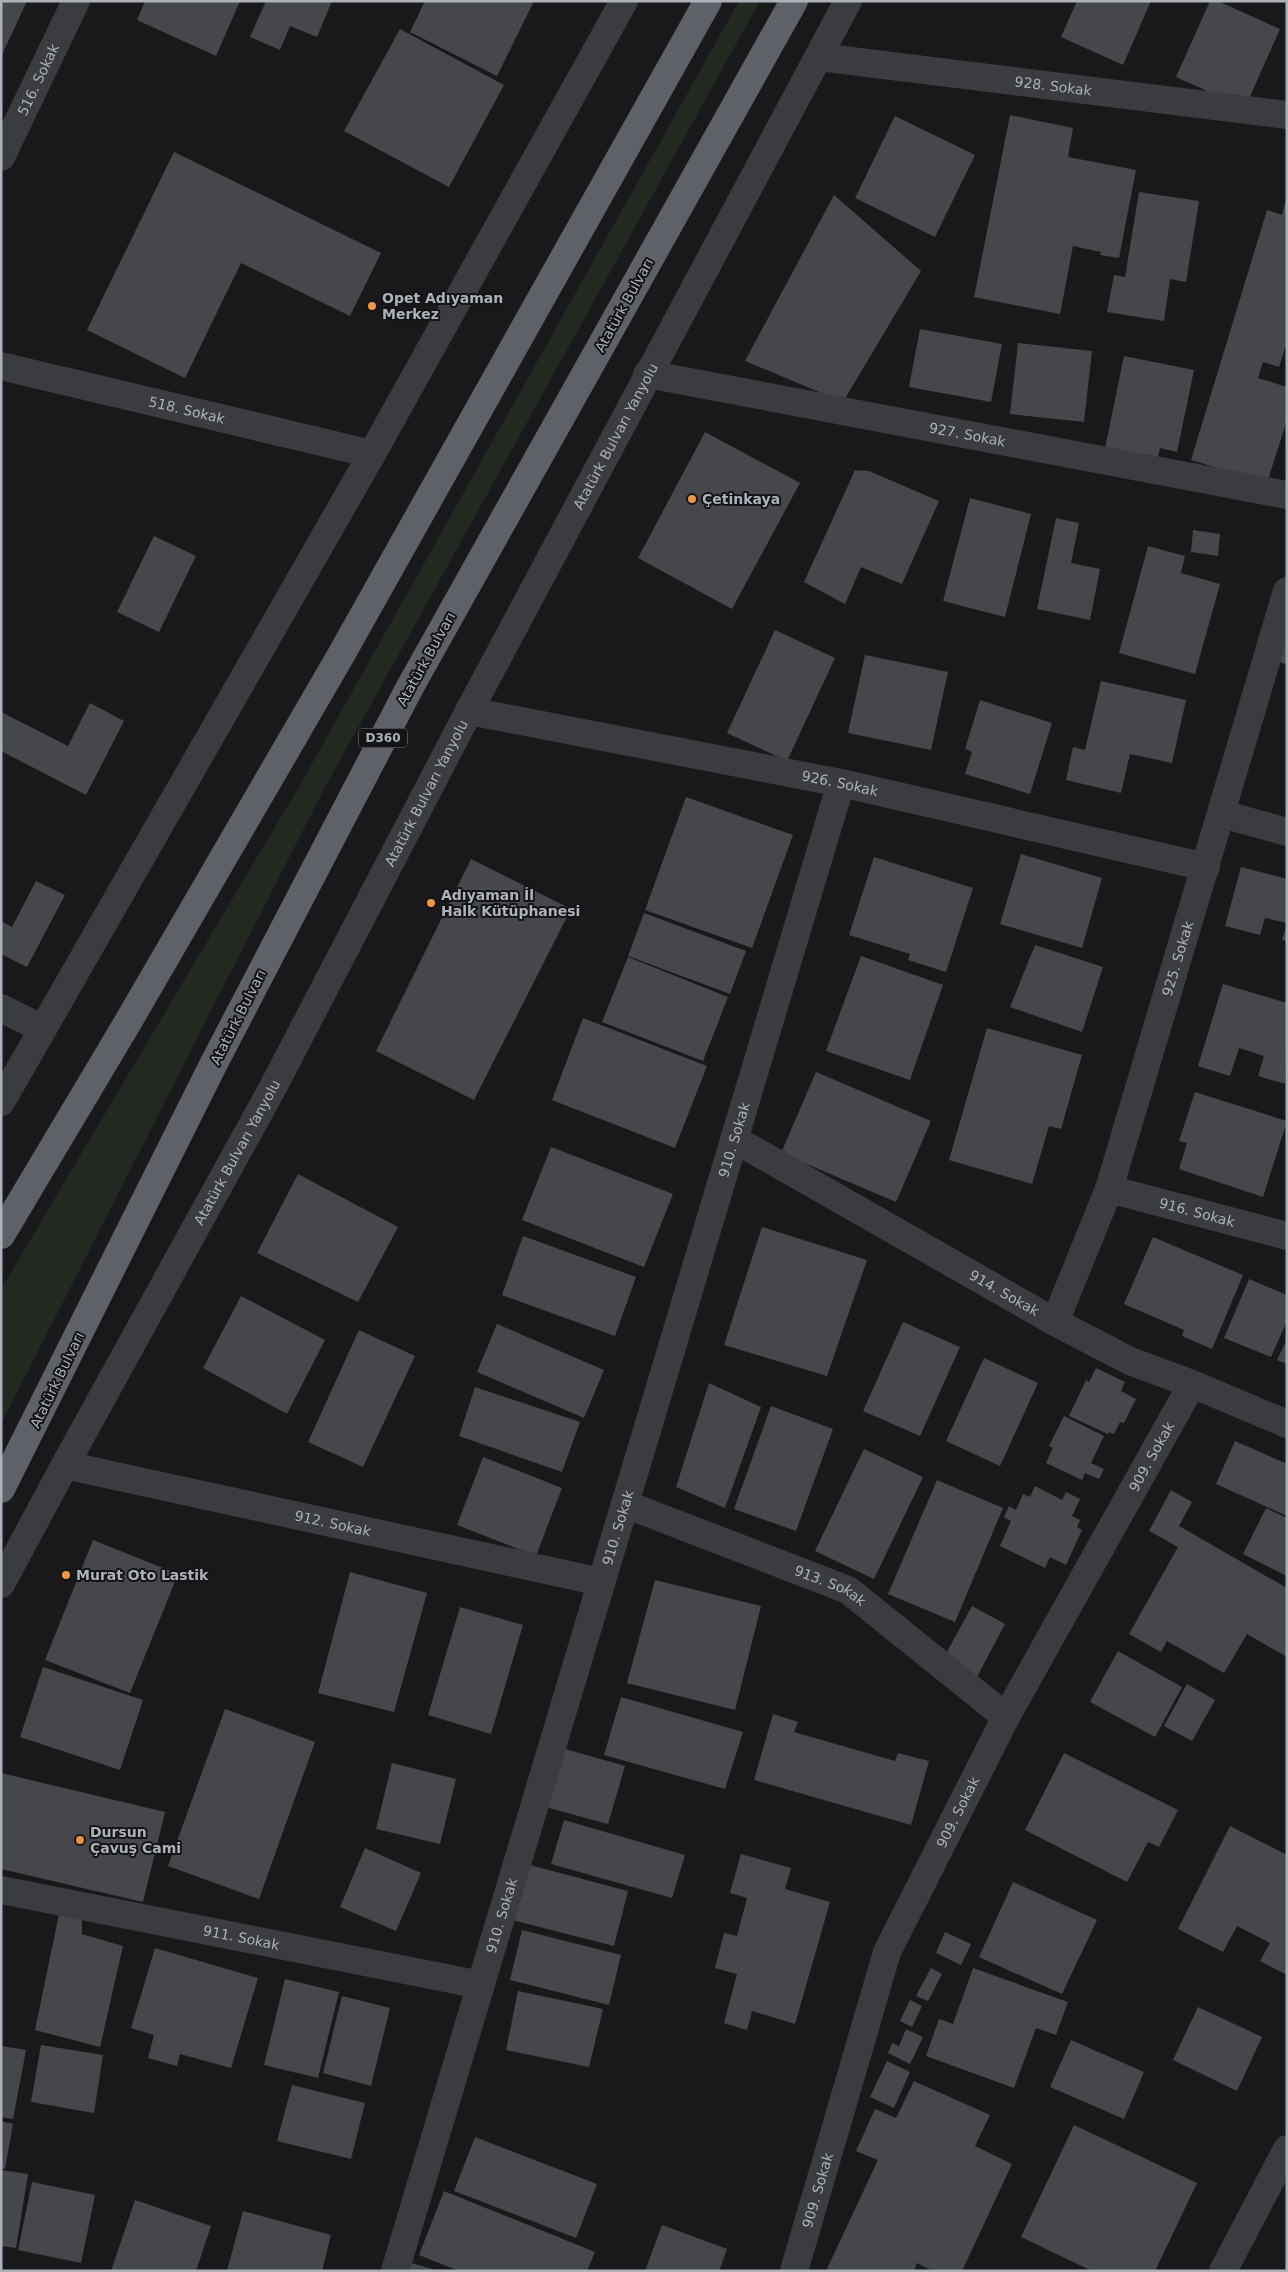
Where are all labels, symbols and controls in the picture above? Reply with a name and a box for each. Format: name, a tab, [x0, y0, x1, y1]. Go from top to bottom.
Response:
street label: 516. Sokak	[14, 40, 63, 118]
street label: 928. Sokak	[1014, 73, 1094, 99]
street label: Atatürk Bulvarı	[592, 255, 656, 355]
place label: Opet Adıyaman Merkez	[382, 290, 503, 322]
marker: Opet Adıyaman Merkez	[366, 300, 378, 312]
street label: Atatürk Bulvarı Yanyolu	[570, 361, 661, 512]
street label: 518. Sokak	[147, 393, 227, 427]
street label: 927. Sokak	[928, 419, 1008, 450]
place label: Çetinkaya	[702, 491, 780, 507]
marker: Çetinkaya	[686, 493, 698, 505]
street label: Atatürk Bulvarı	[394, 609, 458, 709]
street label: Atatürk Bulvarı Yanyolu	[381, 717, 471, 869]
road number: D360	[359, 728, 407, 748]
street label: 926. Sokak	[800, 768, 881, 800]
place label: Adıyaman İl Halk Kütüphanesi	[441, 887, 580, 919]
marker: Adıyaman İl Halk Kütüphanesi	[425, 897, 437, 909]
street label: 925. Sokak	[1159, 918, 1197, 998]
street label: Atatürk Bulvarı	[207, 967, 269, 1067]
street label: Atatürk Bulvarı Yanyolu	[191, 1077, 283, 1228]
street label: 910. Sokak	[715, 1099, 753, 1179]
street label: 916. Sokak	[1157, 1195, 1237, 1230]
street label: 914. Sokak	[966, 1267, 1043, 1320]
street label: Atatürk Bulvarı	[27, 1329, 87, 1431]
street label: 909. Sokak	[1126, 1418, 1178, 1494]
street label: 910. Sokak	[599, 1487, 637, 1567]
street label: 912. Sokak	[293, 1507, 373, 1540]
street label: 913. Sokak	[792, 1562, 870, 1610]
place label: Murat Oto Lastik	[76, 1567, 209, 1583]
marker: Murat Oto Lastik	[60, 1569, 72, 1581]
street label: 909. Sokak	[933, 1773, 983, 1850]
place label: Dursun Çavuş Cami	[90, 1824, 181, 1856]
marker: Dursun Çavuş Cami	[74, 1834, 86, 1846]
street label: 910. Sokak	[483, 1875, 521, 1955]
street label: 911. Sokak	[202, 1922, 282, 1953]
street label: 909. Sokak	[799, 2150, 836, 2230]

